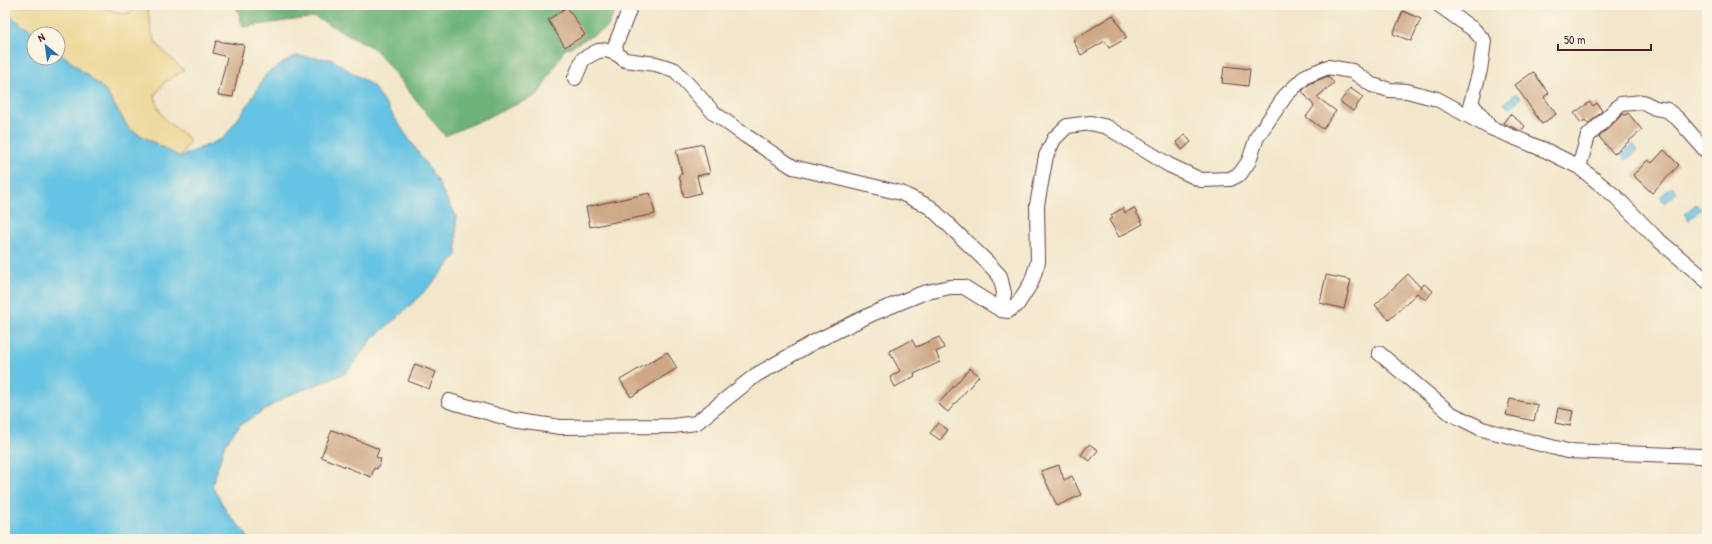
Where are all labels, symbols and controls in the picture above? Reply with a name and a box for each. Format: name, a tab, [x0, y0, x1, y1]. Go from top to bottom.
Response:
north arrow	[26, 26, 66, 66]
scale bar	[1558, 26, 1651, 52]
text: N	[35, 30, 47, 45]
text: 50 m	[1564, 31, 1585, 48]

